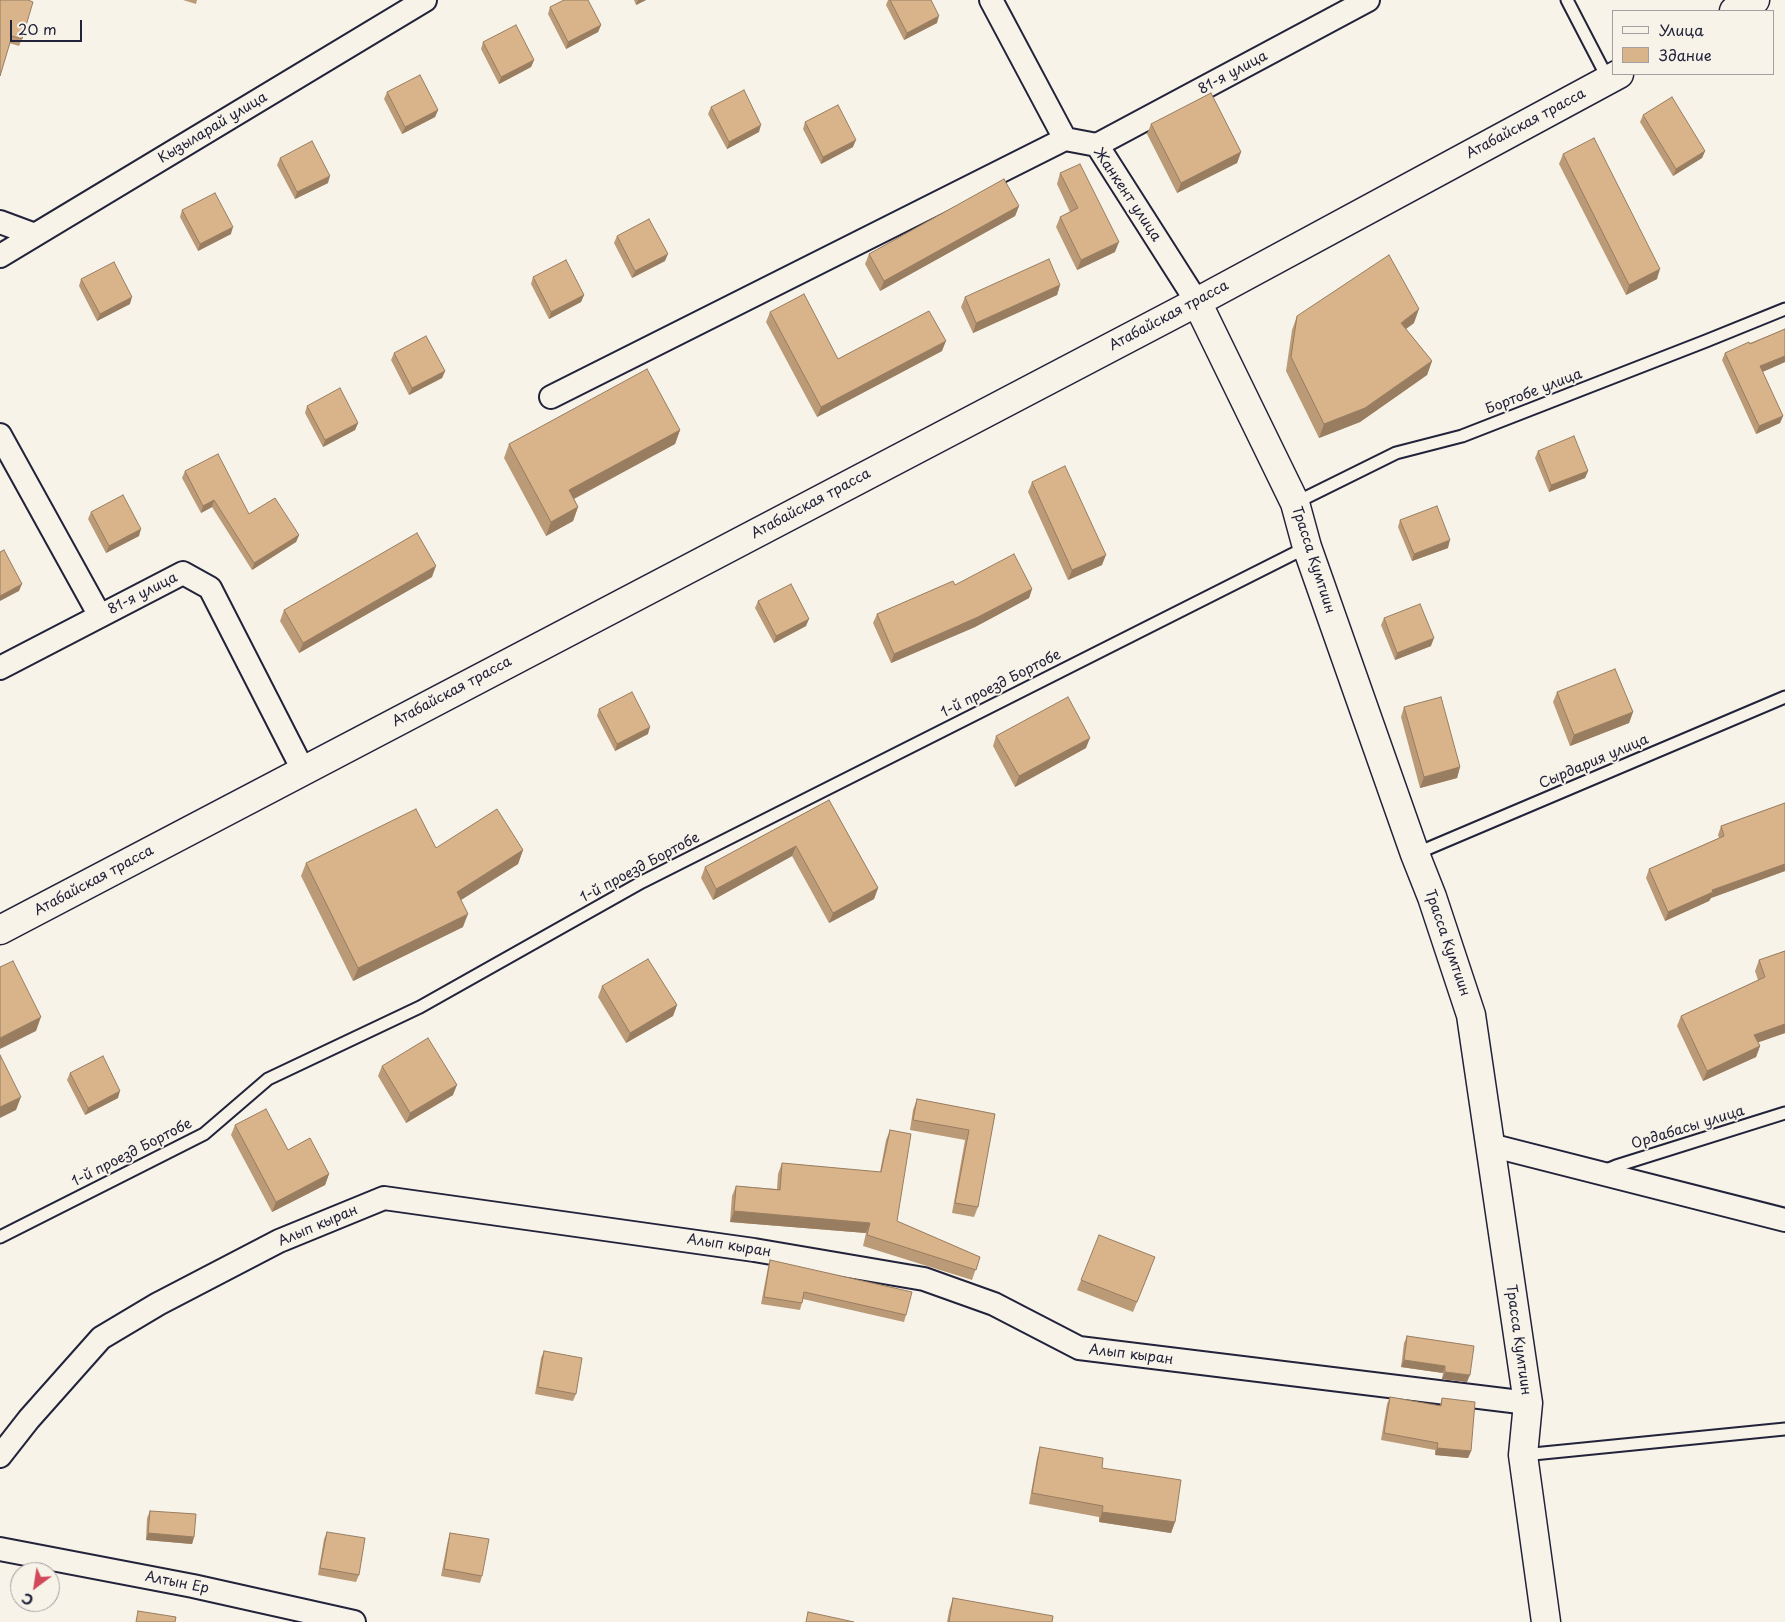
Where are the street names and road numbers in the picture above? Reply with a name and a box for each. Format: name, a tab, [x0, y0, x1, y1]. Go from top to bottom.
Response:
street label: 81-я улица	[1196, 48, 1270, 98]
street label: Атабайская трасса	[1463, 85, 1589, 163]
street label: Кызыларай улица	[156, 89, 270, 167]
street label: Жанкент улица	[1090, 145, 1164, 245]
street label: Атабайская трасса	[1106, 277, 1232, 355]
street label: Бортобе улица	[1483, 366, 1585, 418]
street label: Атабайская трасса	[748, 465, 874, 543]
street label: Трасса Кумтиин	[1288, 504, 1338, 616]
street label: 81-я улица	[105, 569, 181, 619]
street label: 1-й проезд Бортобе	[938, 646, 1064, 722]
street label: Атабайская трасса	[389, 653, 515, 731]
street label: Сырдария улица	[1537, 731, 1651, 793]
street label: 1-й проезд Бортобе	[577, 829, 703, 907]
street label: Атабайская трасса	[31, 842, 157, 920]
street label: Трасса Кумтиин	[1421, 888, 1473, 998]
street label: Ордабасы улица	[1629, 1103, 1747, 1153]
street label: 1-й проезд Бортобе	[69, 1115, 195, 1191]
street label: Алып кыран	[276, 1202, 360, 1250]
street label: Алып кыран	[686, 1231, 772, 1261]
street label: Трасса Кумтиин	[1502, 1284, 1534, 1396]
street label: Алып кыран	[1088, 1341, 1174, 1369]
street label: Алтын Ер	[144, 1569, 210, 1597]

